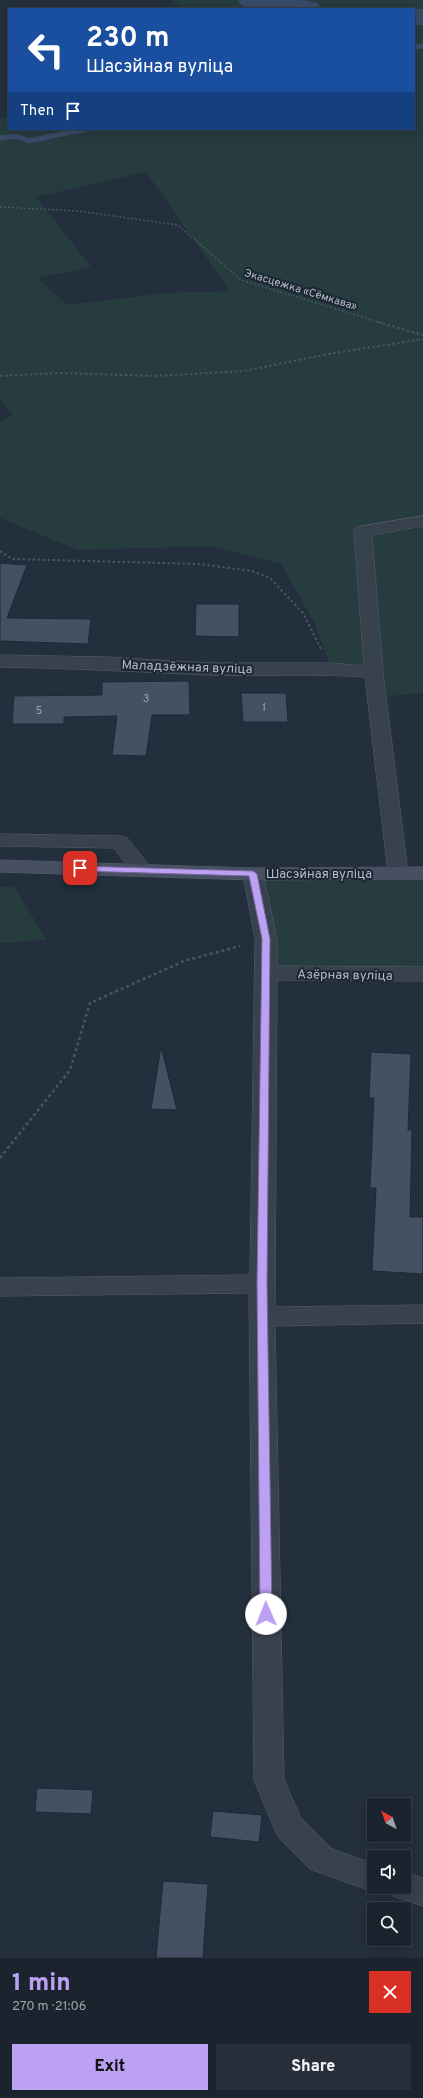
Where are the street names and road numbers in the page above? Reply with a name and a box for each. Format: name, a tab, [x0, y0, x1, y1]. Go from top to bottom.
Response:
street label: Экасцежка «Сёмкава»	[242, 266, 359, 314]
street label: Маладзёжная вуліца	[121, 658, 253, 678]
street label: Шасэйная вуліца	[266, 867, 372, 883]
street label: Азёрная вуліца	[297, 967, 393, 985]

